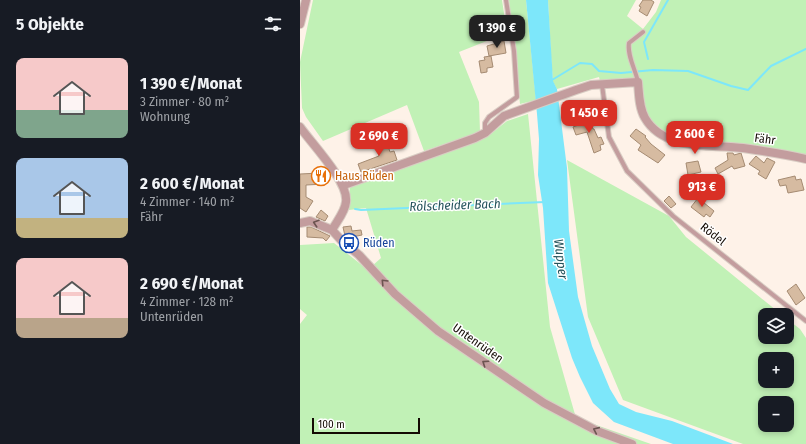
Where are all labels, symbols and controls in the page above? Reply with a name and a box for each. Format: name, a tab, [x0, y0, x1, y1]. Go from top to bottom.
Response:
icon: filters	[262, 13, 284, 35]
text: 5 Objekte	[16, 14, 84, 35]
pin: 1 390 €	[460, 15, 534, 49]
text: 1 390 €	[478, 20, 516, 35]
text: 1 390 €/Monat	[140, 73, 242, 94]
icon: home	[48, 74, 96, 122]
text: 3 Zimmer · 80 m²	[140, 94, 229, 109]
pin: 1 450 €	[552, 100, 626, 134]
text: 1 450 €	[570, 105, 608, 120]
text: Wohnung	[140, 109, 190, 124]
pin: 2 600 €	[658, 121, 732, 155]
pin: 2 690 €	[342, 123, 416, 157]
text: 2 600 €	[675, 126, 715, 141]
text: 2 690 €	[360, 128, 398, 143]
street label: Fähr	[754, 131, 777, 148]
restaurant icon: Haus Rüden	[310, 165, 332, 187]
place label: Haus Rüden	[335, 169, 394, 183]
text: 2 600 €/Monat	[140, 173, 244, 194]
icon: home	[48, 174, 96, 222]
pin: 913 €	[674, 174, 730, 208]
text: 913 €	[688, 179, 716, 194]
text: 4 Zimmer · 140 m²	[140, 194, 234, 209]
water label: Rölscheider Bach	[409, 196, 501, 214]
text: Fähr	[140, 209, 163, 224]
one-way arrow	[313, 220, 320, 228]
street label: Rödel	[698, 220, 728, 248]
bus stop icon: Rüden	[338, 232, 360, 254]
place label: Rüden	[363, 236, 395, 250]
water label: Wupper	[551, 238, 571, 281]
text: 2 690 €/Monat	[140, 273, 243, 294]
icon: home	[48, 274, 96, 322]
one-way arrow	[381, 279, 388, 287]
text: 4 Zimmer · 128 m²	[140, 294, 234, 309]
map controls	[758, 308, 794, 432]
button: layers	[758, 308, 794, 344]
text: Untenrüden	[140, 309, 203, 324]
street label: Untenrüden	[450, 320, 506, 366]
button: +	[758, 352, 794, 388]
one-way arrow	[482, 360, 489, 368]
button: −	[758, 396, 794, 432]
scale bar	[312, 416, 420, 435]
text: 100 m	[318, 418, 345, 431]
one-way arrow	[592, 427, 600, 435]

